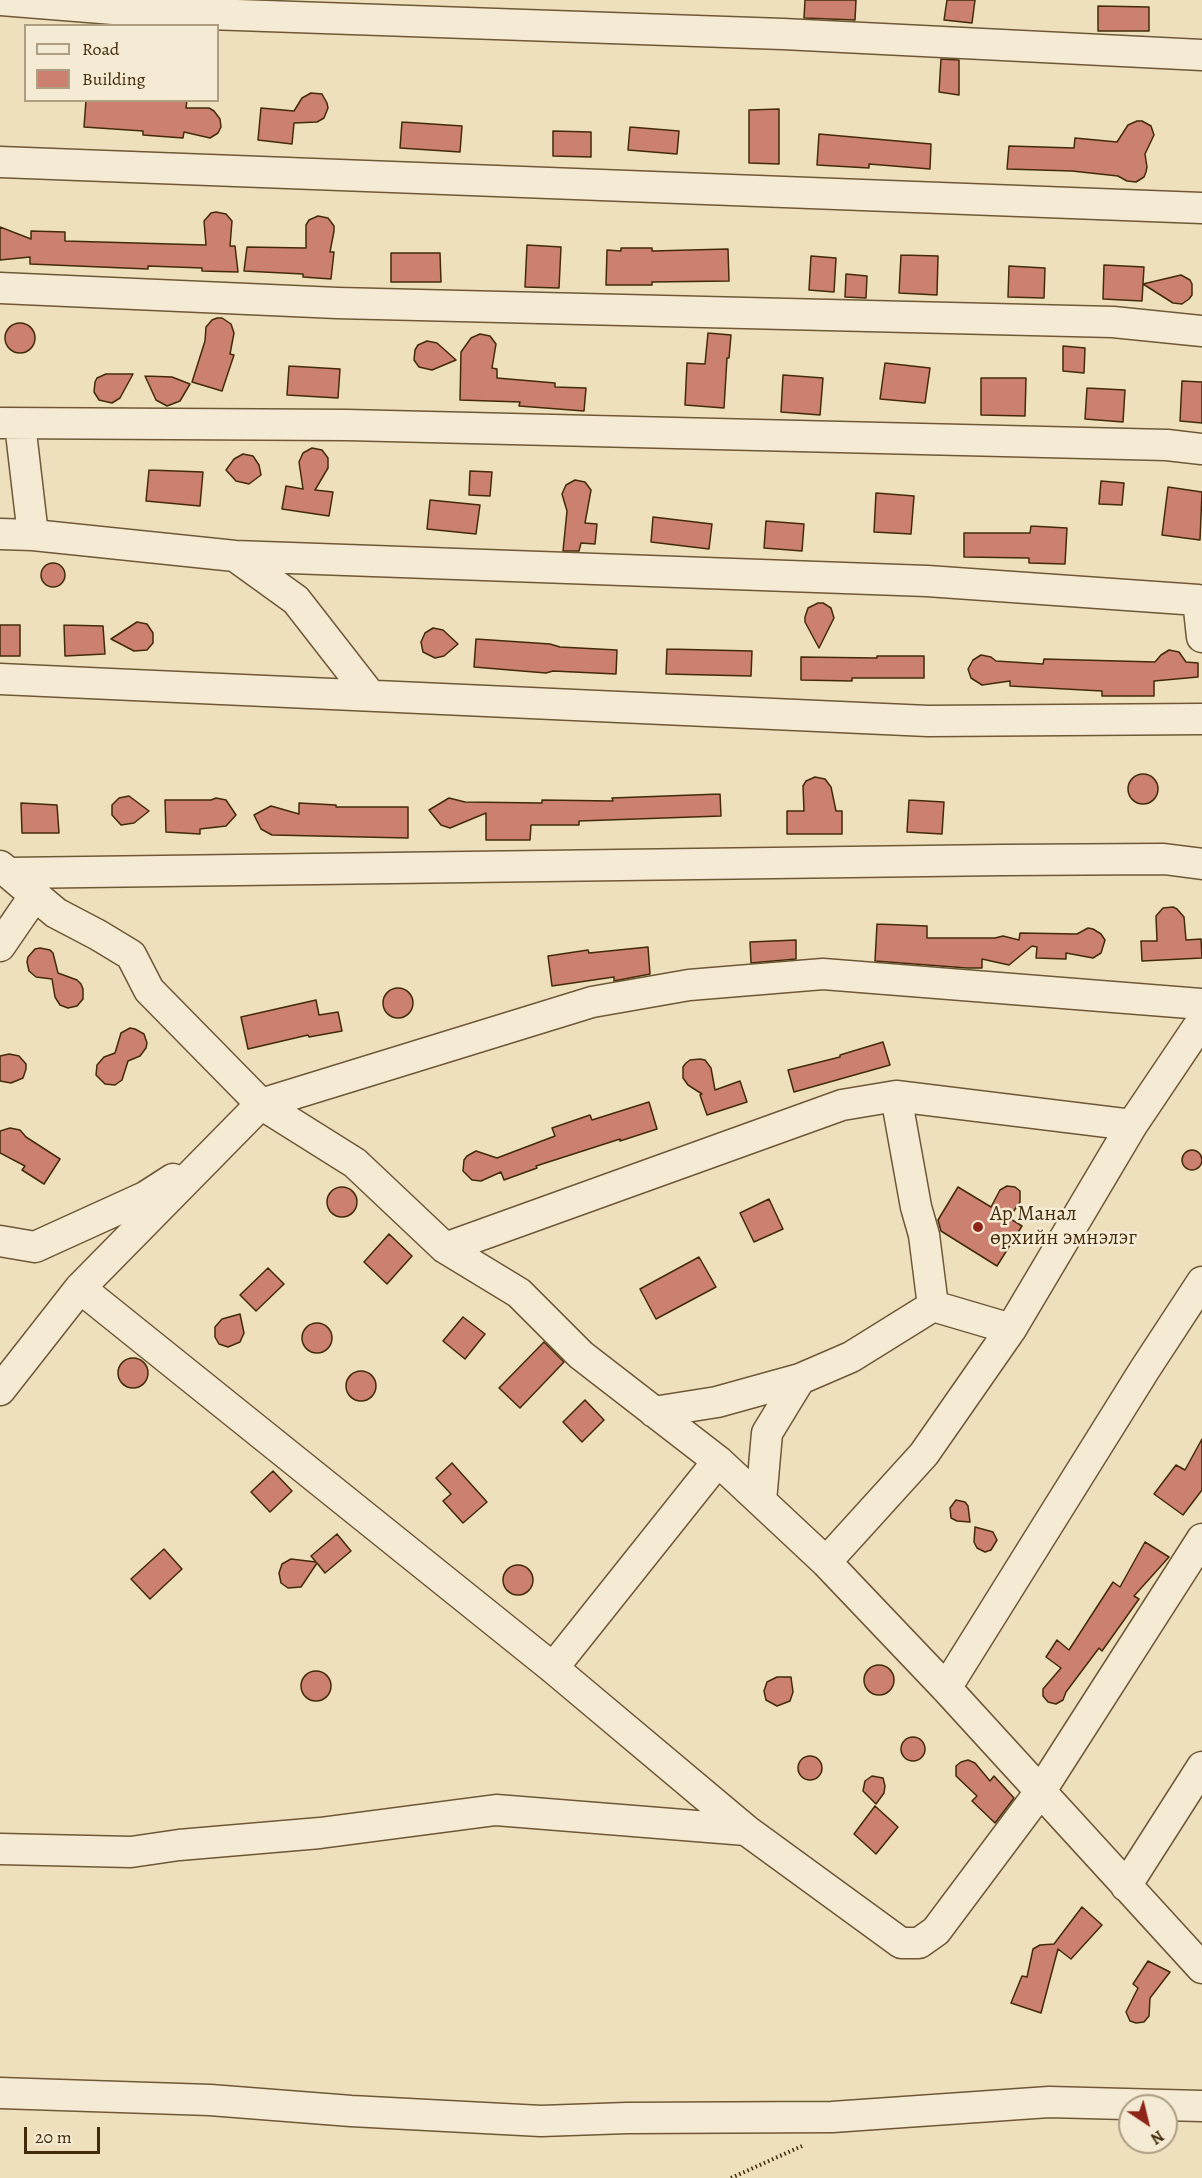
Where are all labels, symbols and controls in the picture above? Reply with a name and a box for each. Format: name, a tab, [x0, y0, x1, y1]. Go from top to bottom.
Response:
legend	[24, 24, 219, 102]
text: Road	[82, 37, 119, 61]
text: Building	[82, 67, 146, 91]
place label: Ар Манал өрхийн эмнэлэг	[990, 1202, 1137, 1252]
marker: Ар Манал өрхийн эмнэлэг	[971, 1220, 985, 1234]
north arrow	[1118, 2094, 1178, 2154]
scale bar	[27, 2115, 104, 2153]
text: 20 m	[35, 2125, 72, 2149]
text: N	[1146, 2125, 1168, 2149]

